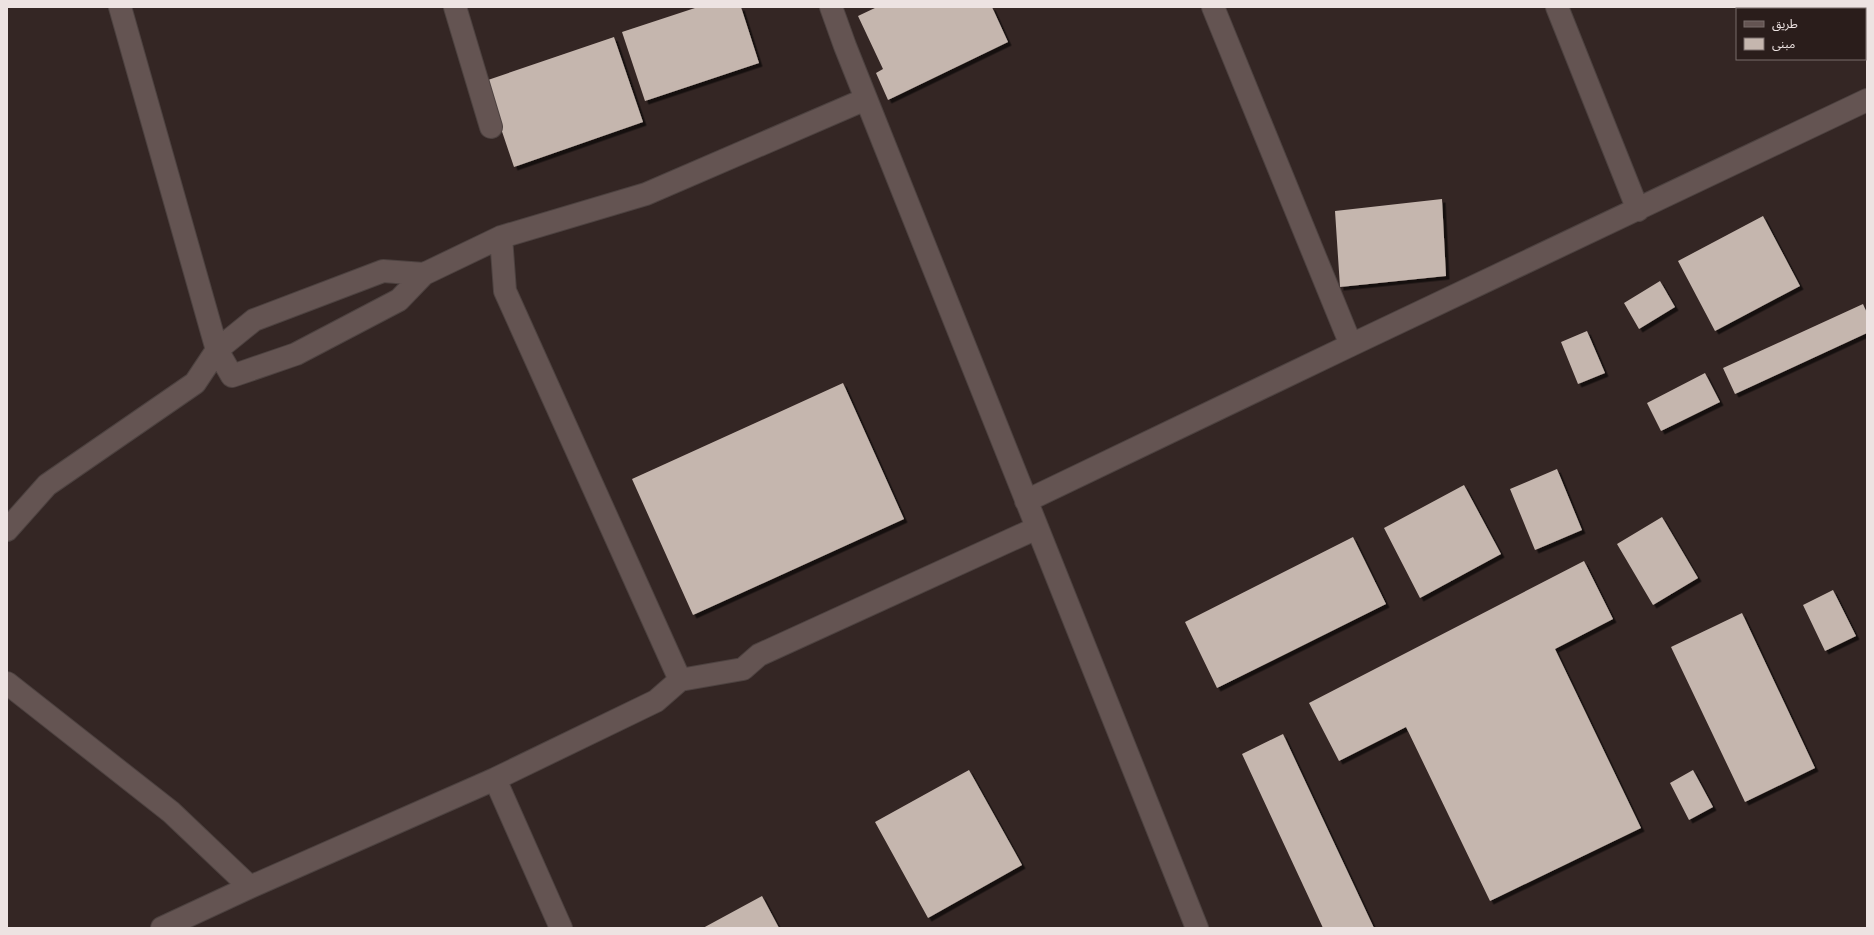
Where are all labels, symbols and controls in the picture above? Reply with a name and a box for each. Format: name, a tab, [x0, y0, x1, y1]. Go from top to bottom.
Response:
legend	[1736, 8, 1866, 60]
text: طريق	[1772, 17, 1798, 32]
text: مبنى	[1772, 37, 1795, 51]

